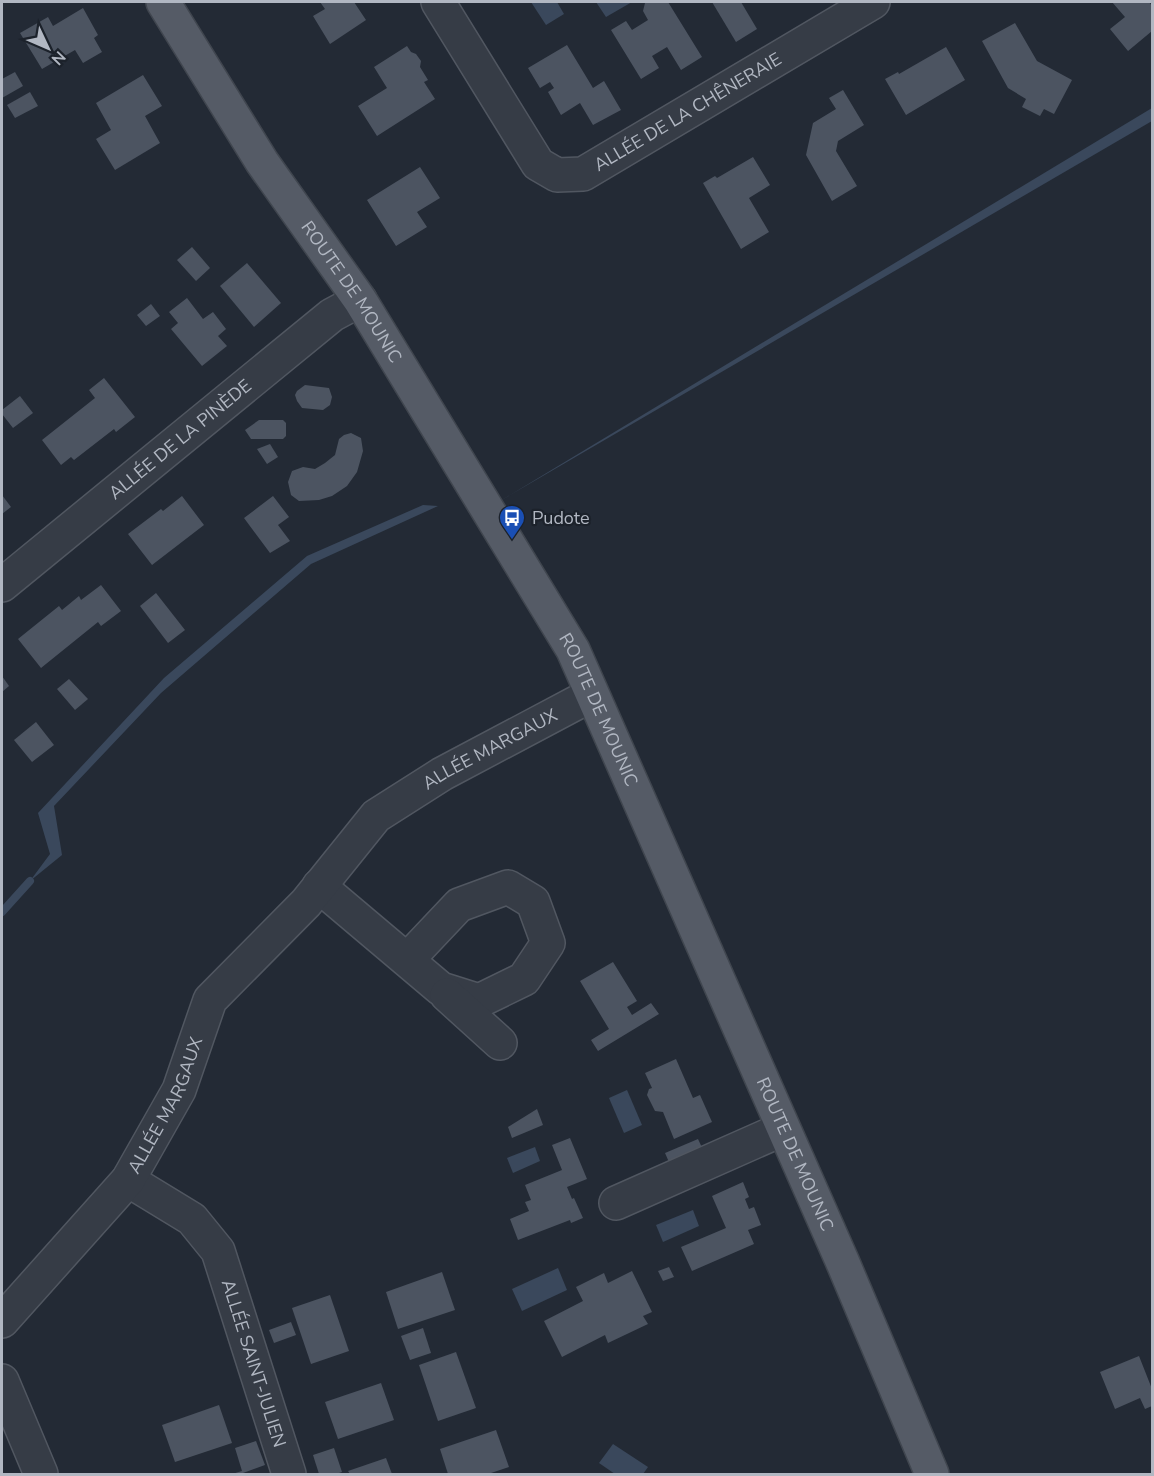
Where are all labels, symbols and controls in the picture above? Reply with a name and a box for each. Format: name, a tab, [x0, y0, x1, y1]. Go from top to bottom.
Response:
north arrow	[18, 18, 78, 78]
text: N	[46, 46, 70, 70]
street label: ALLÉE DE LA CHÊNERAIE	[589, 47, 786, 177]
street label: ROUTE DE MOUNIC	[296, 216, 407, 367]
street label: ALLÉE DE LA PINÈDE	[104, 374, 256, 505]
bus stop icon: Pudote	[497, 503, 527, 541]
place label: Pudote	[532, 506, 590, 530]
street label: ROUTE DE MOUNIC	[553, 628, 644, 790]
street label: ALLÉE MARGAUX	[418, 703, 562, 795]
street label: ALLÉE MARGAUX	[122, 1034, 208, 1178]
street label: ROUTE DE MOUNIC	[751, 1073, 839, 1235]
street label: ALLÉE SAINT-JULIEN	[216, 1276, 292, 1450]

